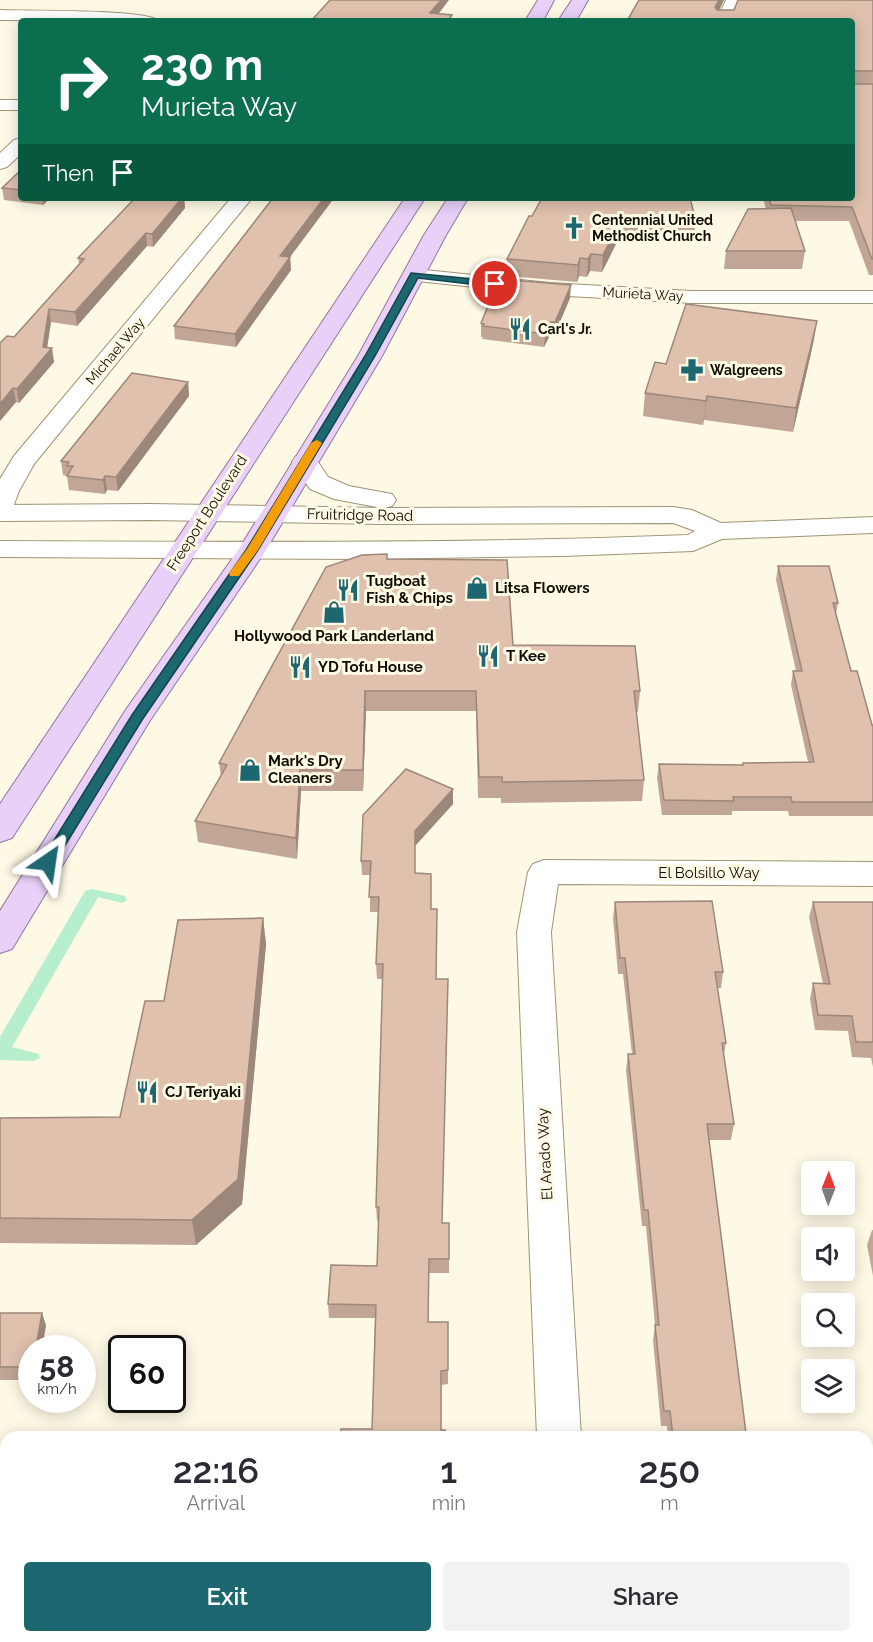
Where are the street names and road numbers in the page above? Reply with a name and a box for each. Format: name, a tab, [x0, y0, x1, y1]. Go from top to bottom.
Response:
street label: Murieta Way	[602, 284, 684, 304]
street label: Michael Way	[82, 314, 148, 388]
street label: Freeport Boulevard	[163, 452, 251, 574]
street label: Fruitridge Road	[307, 505, 413, 525]
street label: El Bolsillo Way	[658, 864, 760, 882]
street label: El Arado Way	[534, 1107, 556, 1201]

